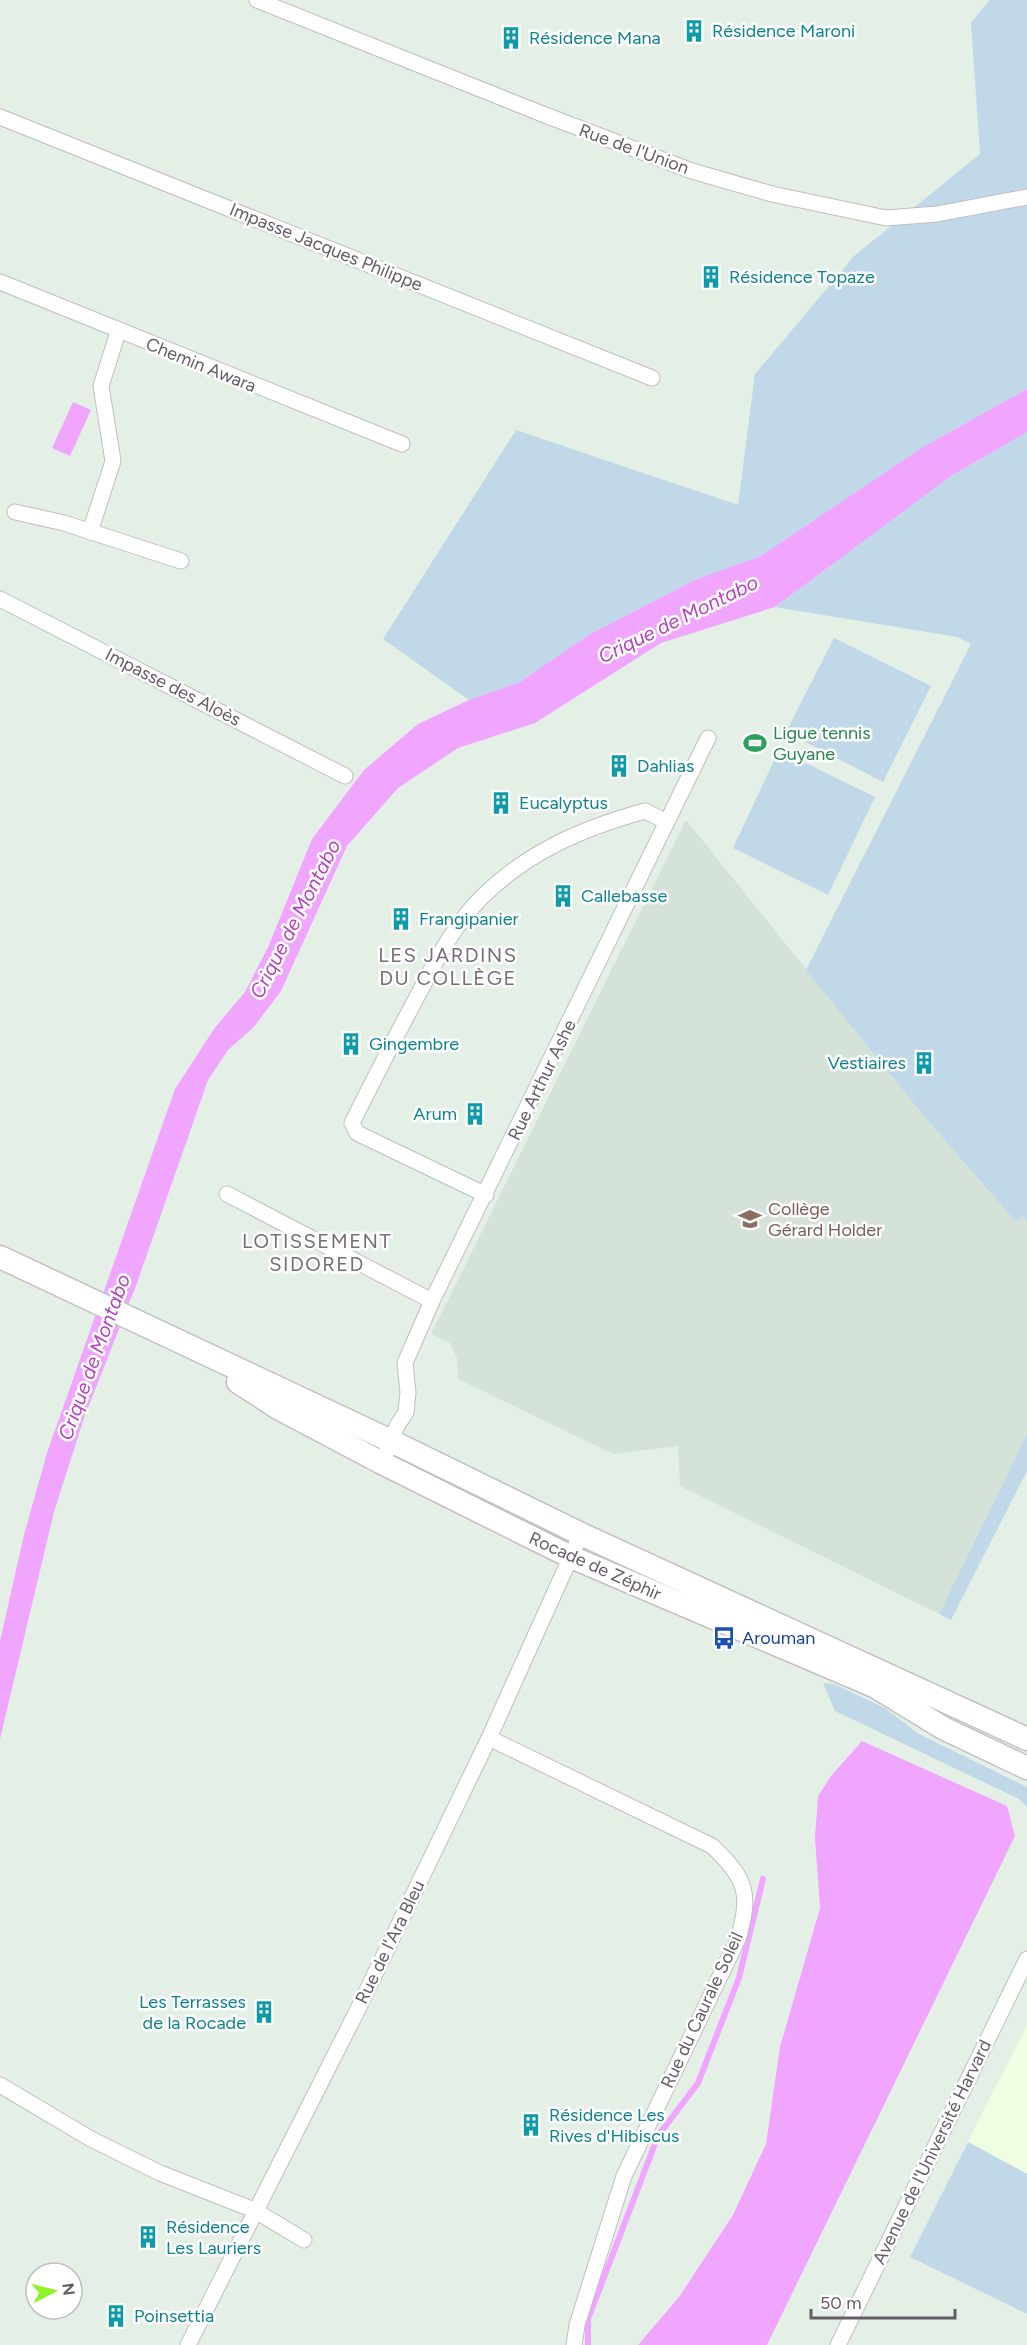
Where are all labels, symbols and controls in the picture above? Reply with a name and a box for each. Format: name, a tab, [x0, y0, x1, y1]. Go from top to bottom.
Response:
building icon: Résidence Maroni	[681, 18, 707, 44]
place label: Résidence Maroni	[712, 20, 855, 42]
building icon: Résidence Mana	[498, 25, 524, 51]
place label: Résidence Mana	[529, 27, 661, 49]
street label: Rue de l'Union	[576, 119, 692, 179]
street label: Impasse Jacques Philippe	[226, 198, 426, 296]
building icon: Résidence Topaze	[698, 264, 724, 290]
place label: Résidence Topaze	[729, 266, 875, 288]
street label: Chemin Awara	[143, 333, 259, 397]
water label: Crique de Montabo	[594, 570, 762, 668]
street label: Impasse des Aloès	[102, 643, 244, 731]
place label: Ligue tennis Guyane	[773, 722, 871, 765]
sports icon: Ligue tennis Guyane	[742, 730, 768, 756]
building icon: Dahlias	[606, 753, 632, 779]
place label: Dahlias	[637, 755, 694, 777]
building icon: Eucalyptus	[488, 790, 514, 816]
place label: Eucalyptus	[519, 792, 608, 814]
water label: Crique de Montabo	[245, 835, 346, 1002]
building icon: Callebasse	[550, 883, 576, 909]
place label: Callebasse	[581, 885, 667, 907]
building icon: Frangipanier	[388, 906, 414, 932]
place label: Frangipanier	[419, 908, 519, 930]
district label: LES JARDINS DU COLLÈGE	[378, 943, 518, 990]
street label: Rue Arthur Ashe	[503, 1016, 581, 1144]
building icon: Gingembre	[338, 1031, 364, 1057]
place label: Gingembre	[369, 1033, 459, 1055]
building icon: Vestiaires	[911, 1050, 937, 1076]
place label: Vestiaires	[827, 1052, 906, 1074]
building icon: Arum	[462, 1101, 488, 1127]
place label: Arum	[413, 1103, 457, 1125]
place label: Collège Gérard Holder	[768, 1198, 882, 1241]
school or university icon: Collège Gérard Holder	[737, 1206, 763, 1232]
district label: LOTISSEMENT SIDORED	[242, 1229, 392, 1276]
water label: Crique de Montabo	[53, 1270, 135, 1443]
street label: Rocade de Zéphir	[525, 1527, 665, 1605]
bus stop icon: Arouman	[711, 1625, 737, 1651]
place label: Arouman	[742, 1627, 815, 1649]
street label: Rue de l'Ara Bleu	[351, 1877, 429, 2007]
street label: Rue du Caurale Soleil	[656, 1928, 748, 2092]
place label: Les Terrasses de la Rocade	[139, 1991, 246, 2034]
building icon: Les Terrasses de la Rocade	[251, 1999, 277, 2025]
street label: Avenue de l'Université Harvard	[868, 2036, 996, 2268]
place label: Résidence Les Rives d'Hibiscus	[549, 2104, 679, 2147]
building icon: Résidence Les Rives d'Hibiscus	[518, 2112, 544, 2138]
place label: Résidence Les Lauriers	[166, 2216, 261, 2259]
building icon: Résidence Les Lauriers	[135, 2224, 161, 2250]
north arrow	[24, 2261, 84, 2321]
text: N	[58, 2282, 79, 2297]
scale bar	[811, 2282, 955, 2320]
text: 50 m	[820, 2292, 862, 2314]
building icon: Poinsettia	[103, 2303, 129, 2329]
place label: Poinsettia	[134, 2305, 214, 2327]

